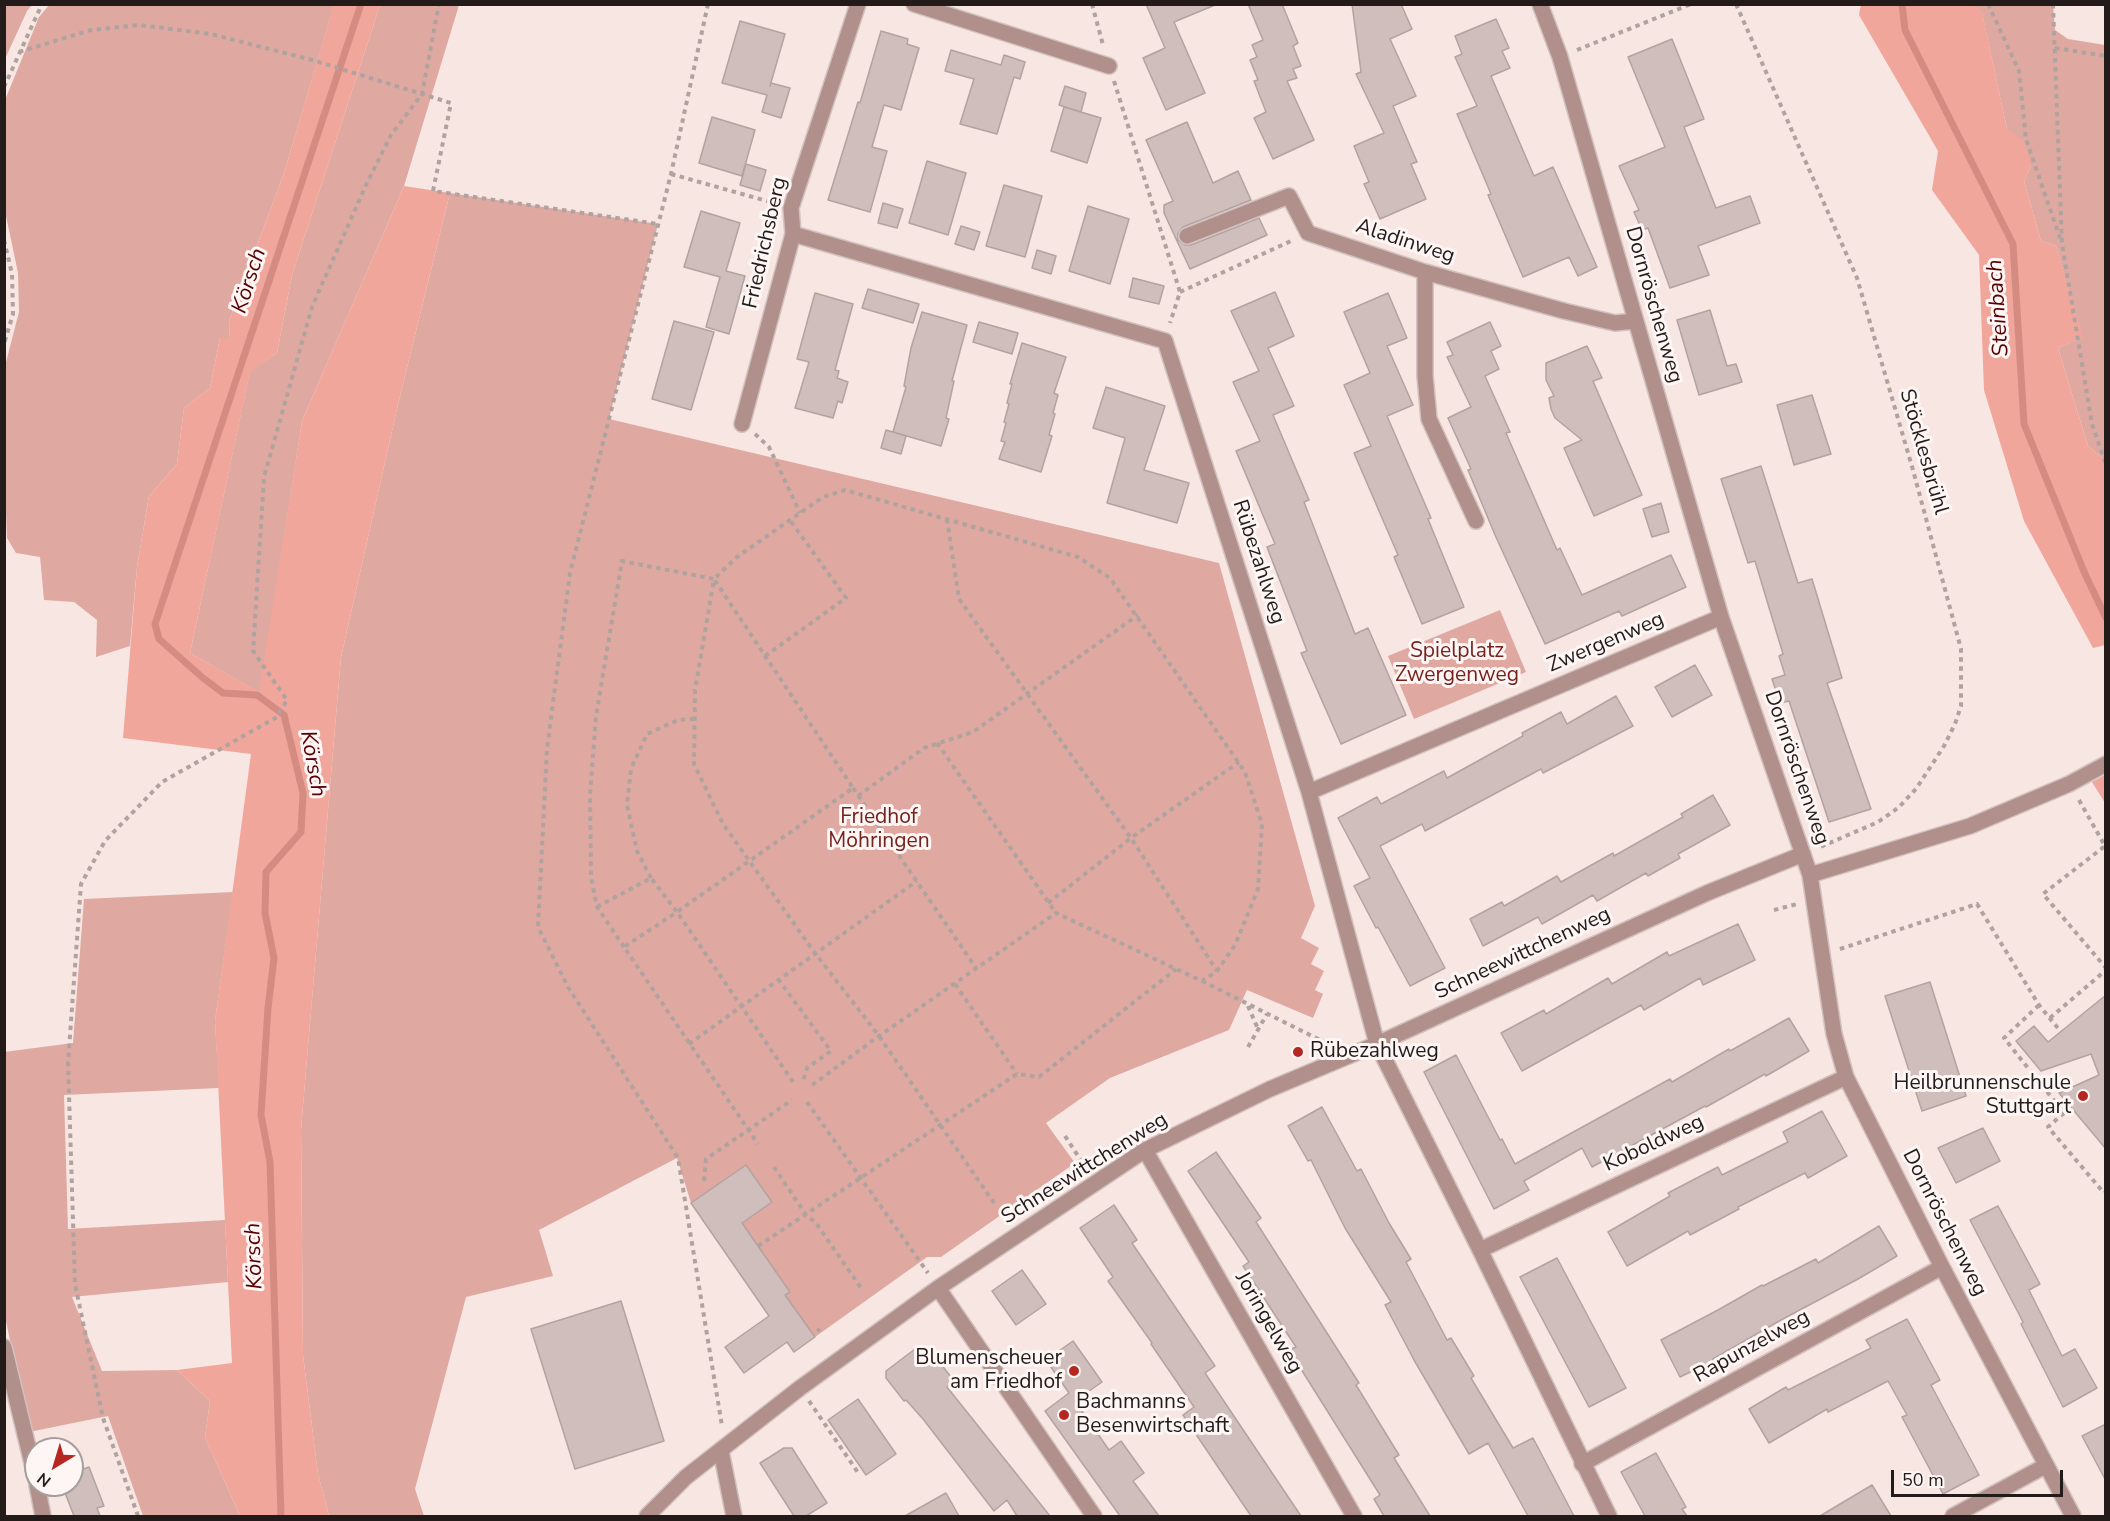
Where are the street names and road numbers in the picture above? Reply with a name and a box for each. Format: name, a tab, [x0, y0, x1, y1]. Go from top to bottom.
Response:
street label: Friedrichsberg	[739, 175, 793, 311]
street label: Aladinweg	[1352, 214, 1458, 270]
street label: Dornröschenweg	[1619, 224, 1687, 386]
street label: Stöcklesbrühl	[1893, 386, 1953, 518]
street label: Rübezahlweg	[1226, 497, 1290, 627]
street label: Zwergenweg	[1544, 607, 1668, 679]
street label: Dornröschenweg	[1758, 688, 1834, 848]
street label: Schneewittchenweg	[1431, 902, 1615, 1006]
street label: Schneewittchenweg	[997, 1108, 1173, 1230]
street label: Koboldweg	[1600, 1110, 1708, 1178]
street label: Dornröschenweg	[1896, 1145, 1992, 1301]
street label: Joringelweg	[1229, 1268, 1307, 1378]
street label: Rapunzelweg	[1690, 1305, 1814, 1389]

